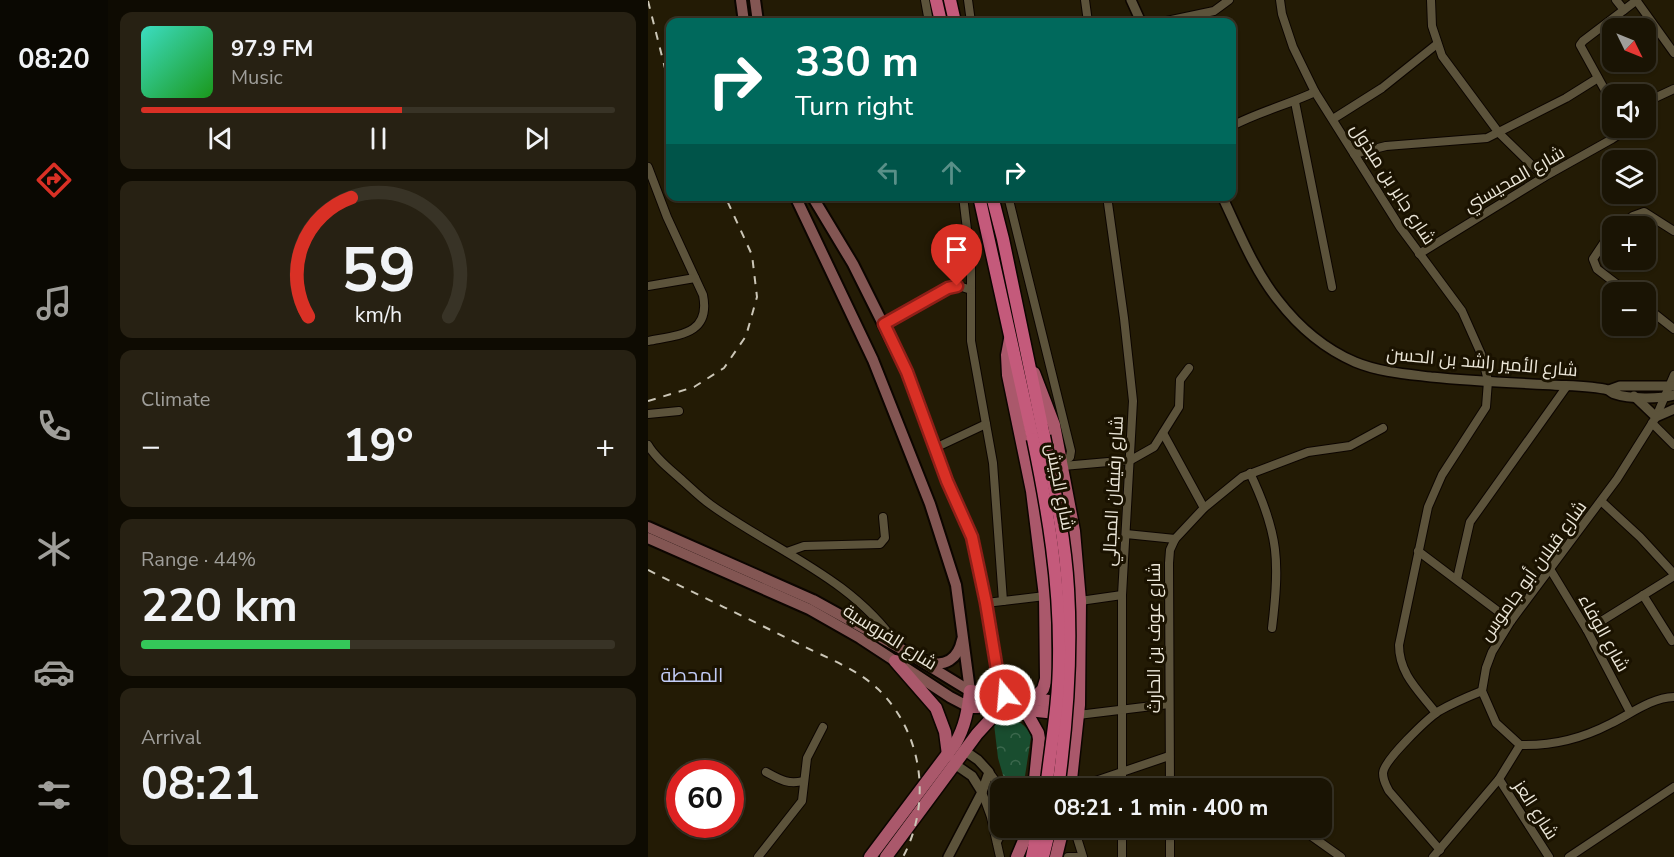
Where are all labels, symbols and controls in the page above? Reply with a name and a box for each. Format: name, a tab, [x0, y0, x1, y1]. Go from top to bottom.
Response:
north arrow	[1602, 18, 1656, 72]
map controls	[1602, 18, 1656, 336]
text: 97.9 FM	[231, 34, 313, 64]
text: 330 m	[795, 34, 919, 91]
text: 08:20	[18, 41, 90, 78]
icon: right	[696, 42, 774, 120]
text: Music	[231, 64, 283, 91]
button: sound	[1602, 84, 1656, 138]
text: Turn right	[795, 88, 913, 125]
street label: شارع جابر بن مبذول	[1345, 119, 1441, 249]
icon: previous	[204, 122, 237, 155]
icon: pause	[362, 122, 395, 155]
icon: next	[520, 122, 553, 155]
street label: شارع المحيسني	[1459, 140, 1570, 219]
button: layers	[1602, 150, 1656, 204]
icon: left	[872, 156, 905, 189]
icon: ahead	[935, 156, 968, 189]
icon: right	[998, 156, 1031, 189]
icon: directions	[33, 159, 75, 201]
button: +	[1602, 216, 1656, 270]
pin	[931, 224, 982, 286]
text: 59	[341, 228, 415, 313]
icon: arrive	[940, 233, 973, 266]
icon: music	[33, 282, 75, 324]
button: −	[1602, 282, 1656, 336]
text: km/h	[354, 300, 402, 330]
street label: شارع الأمير راشد بن الحسن	[1385, 342, 1579, 382]
text: Climate	[141, 386, 210, 413]
icon: phone	[33, 405, 75, 447]
street label: شارع رفيفان المجالي	[1097, 415, 1131, 567]
text: 19°	[342, 416, 414, 477]
text: −	[141, 424, 161, 469]
text: +	[595, 424, 615, 469]
street label: شارع الجيش	[1040, 442, 1080, 532]
street label: شارع قبلان أبو جاموس	[1474, 496, 1592, 646]
icon: climate	[33, 528, 75, 570]
text: Range · 44%	[141, 546, 256, 573]
street label: شارع عوف بن الحارث	[1142, 563, 1166, 713]
text: 220 km	[141, 576, 298, 637]
street label: شارع الوفاء	[1573, 590, 1635, 676]
street label: شارع الفروسية	[838, 599, 942, 675]
icon: car	[33, 651, 75, 693]
district label: المحطة	[661, 662, 723, 689]
position arrow	[973, 663, 1037, 727]
text: Arrival	[141, 724, 201, 751]
text: 08:21	[141, 754, 260, 815]
speed limit sign: 60	[666, 760, 744, 838]
icon: filters	[33, 774, 75, 816]
street label: شارع العز	[1507, 775, 1564, 844]
text: 08:21 · 1 min · 400 m	[1054, 793, 1268, 823]

